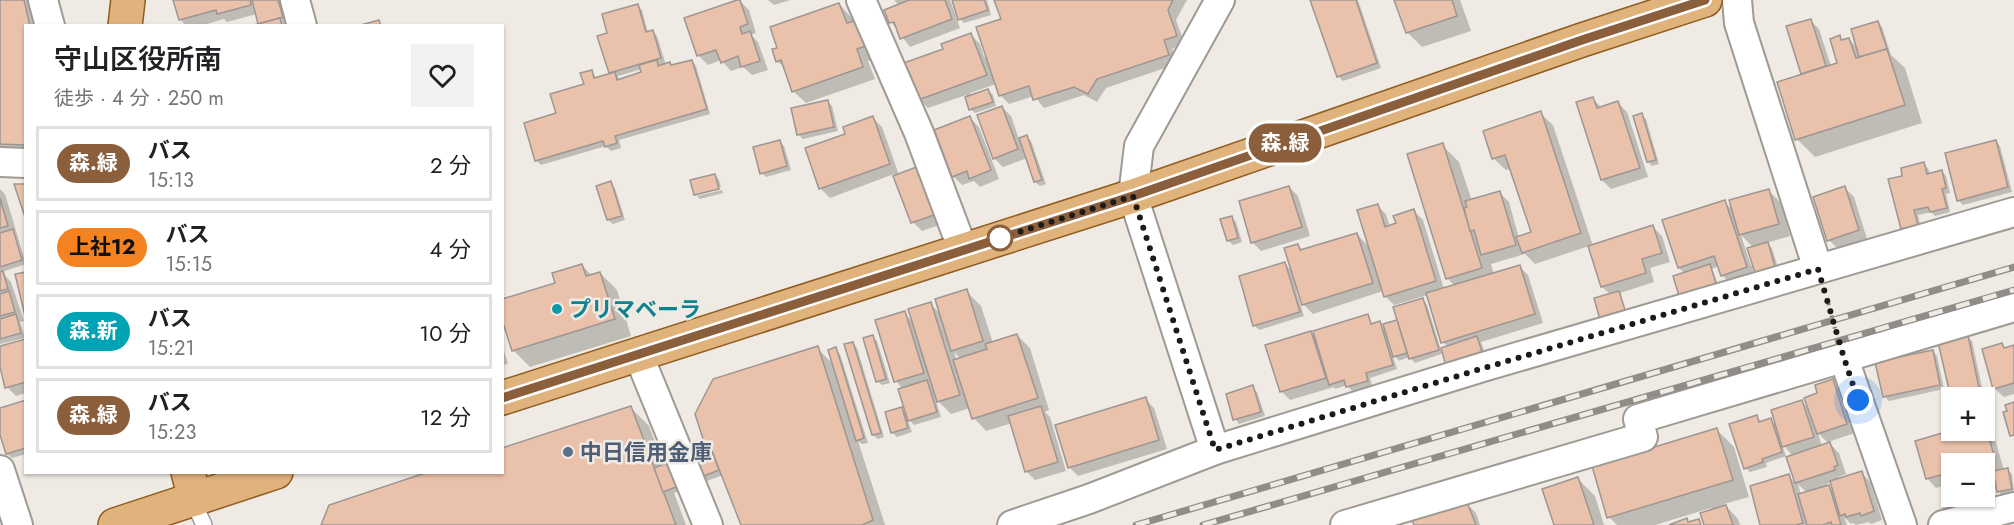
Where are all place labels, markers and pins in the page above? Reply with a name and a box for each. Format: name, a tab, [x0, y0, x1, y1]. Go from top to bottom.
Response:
unlabelled marker	[987, 225, 1013, 251]
place label: プリマベーラ	[569, 293, 701, 325]
marker: プリマベーラ	[550, 302, 564, 316]
place label: 中日信用金庫	[580, 436, 712, 468]
marker: 中日信用金庫	[561, 445, 575, 459]

